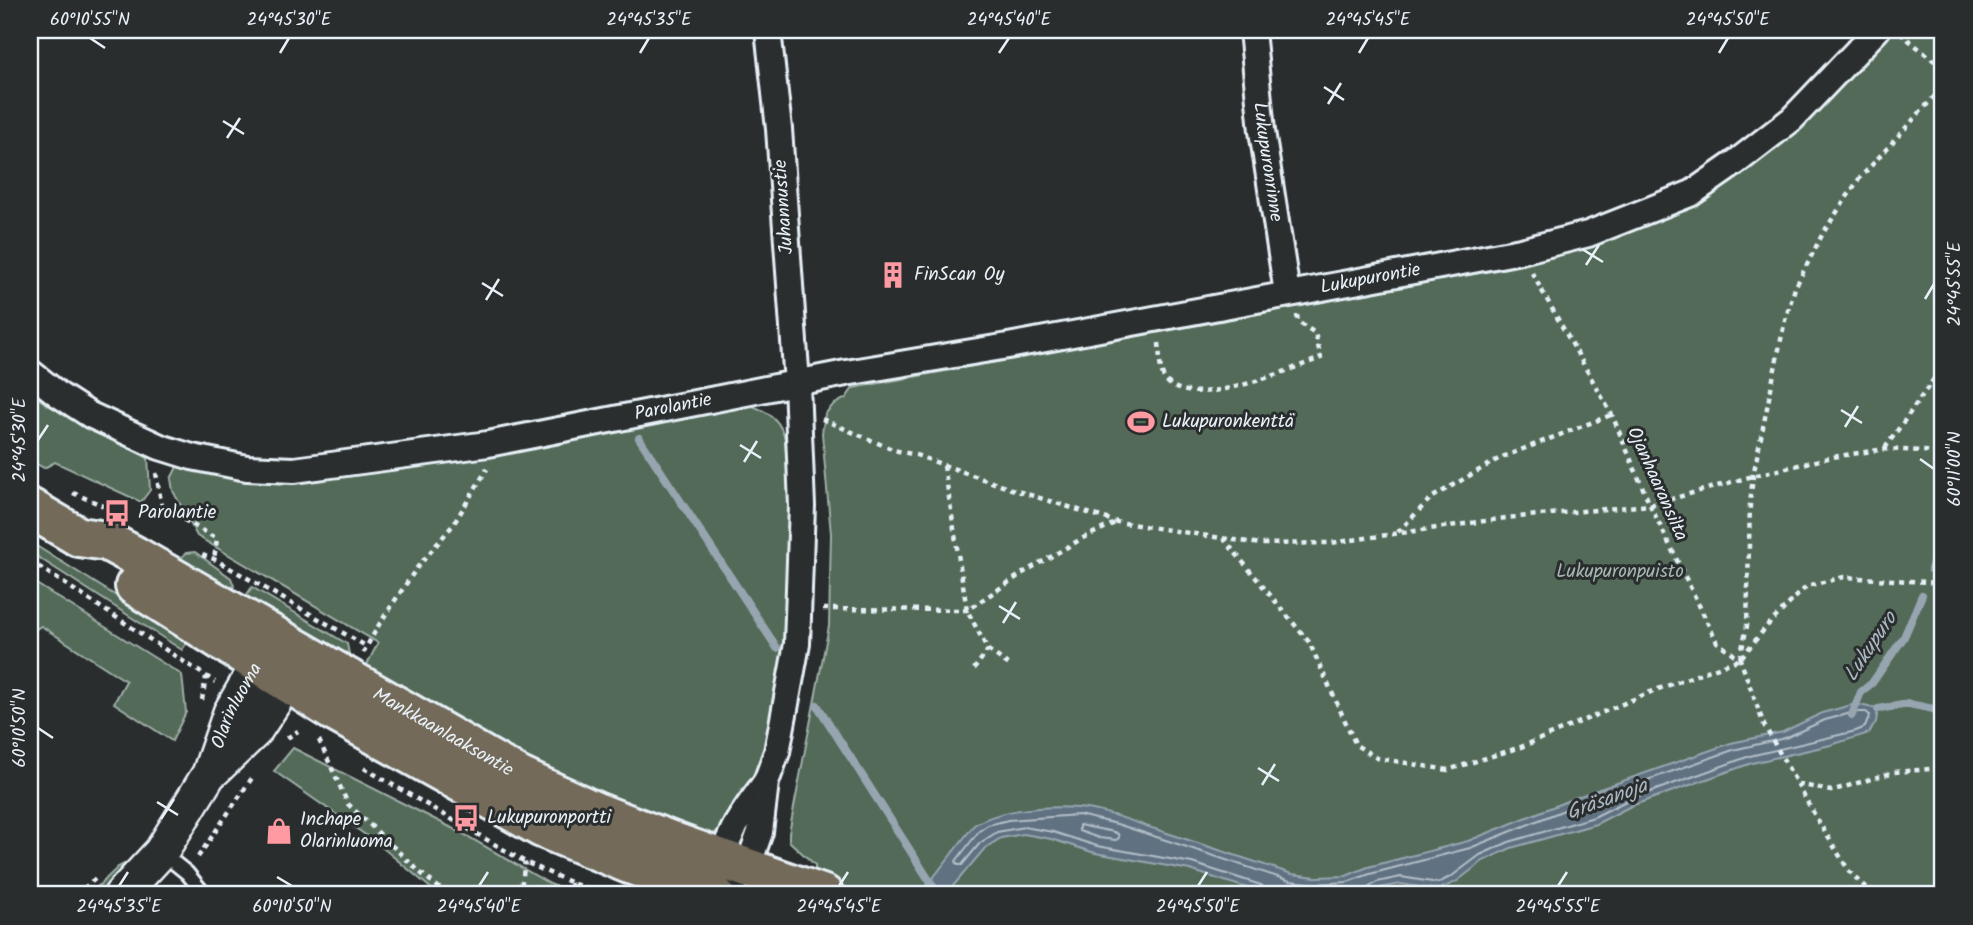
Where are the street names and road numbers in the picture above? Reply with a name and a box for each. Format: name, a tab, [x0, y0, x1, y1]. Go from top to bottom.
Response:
street label: Lukupuronrinne	[1244, 101, 1291, 224]
street label: Juhannustie	[766, 158, 802, 255]
street label: Lukupurontie	[1318, 255, 1423, 303]
street label: Parolantie	[632, 385, 715, 430]
street label: Ojanhaaransilta	[1618, 422, 1696, 546]
street label: Olarinluoma	[204, 657, 271, 753]
street label: Mankkaanlaaksontie	[367, 680, 520, 785]

